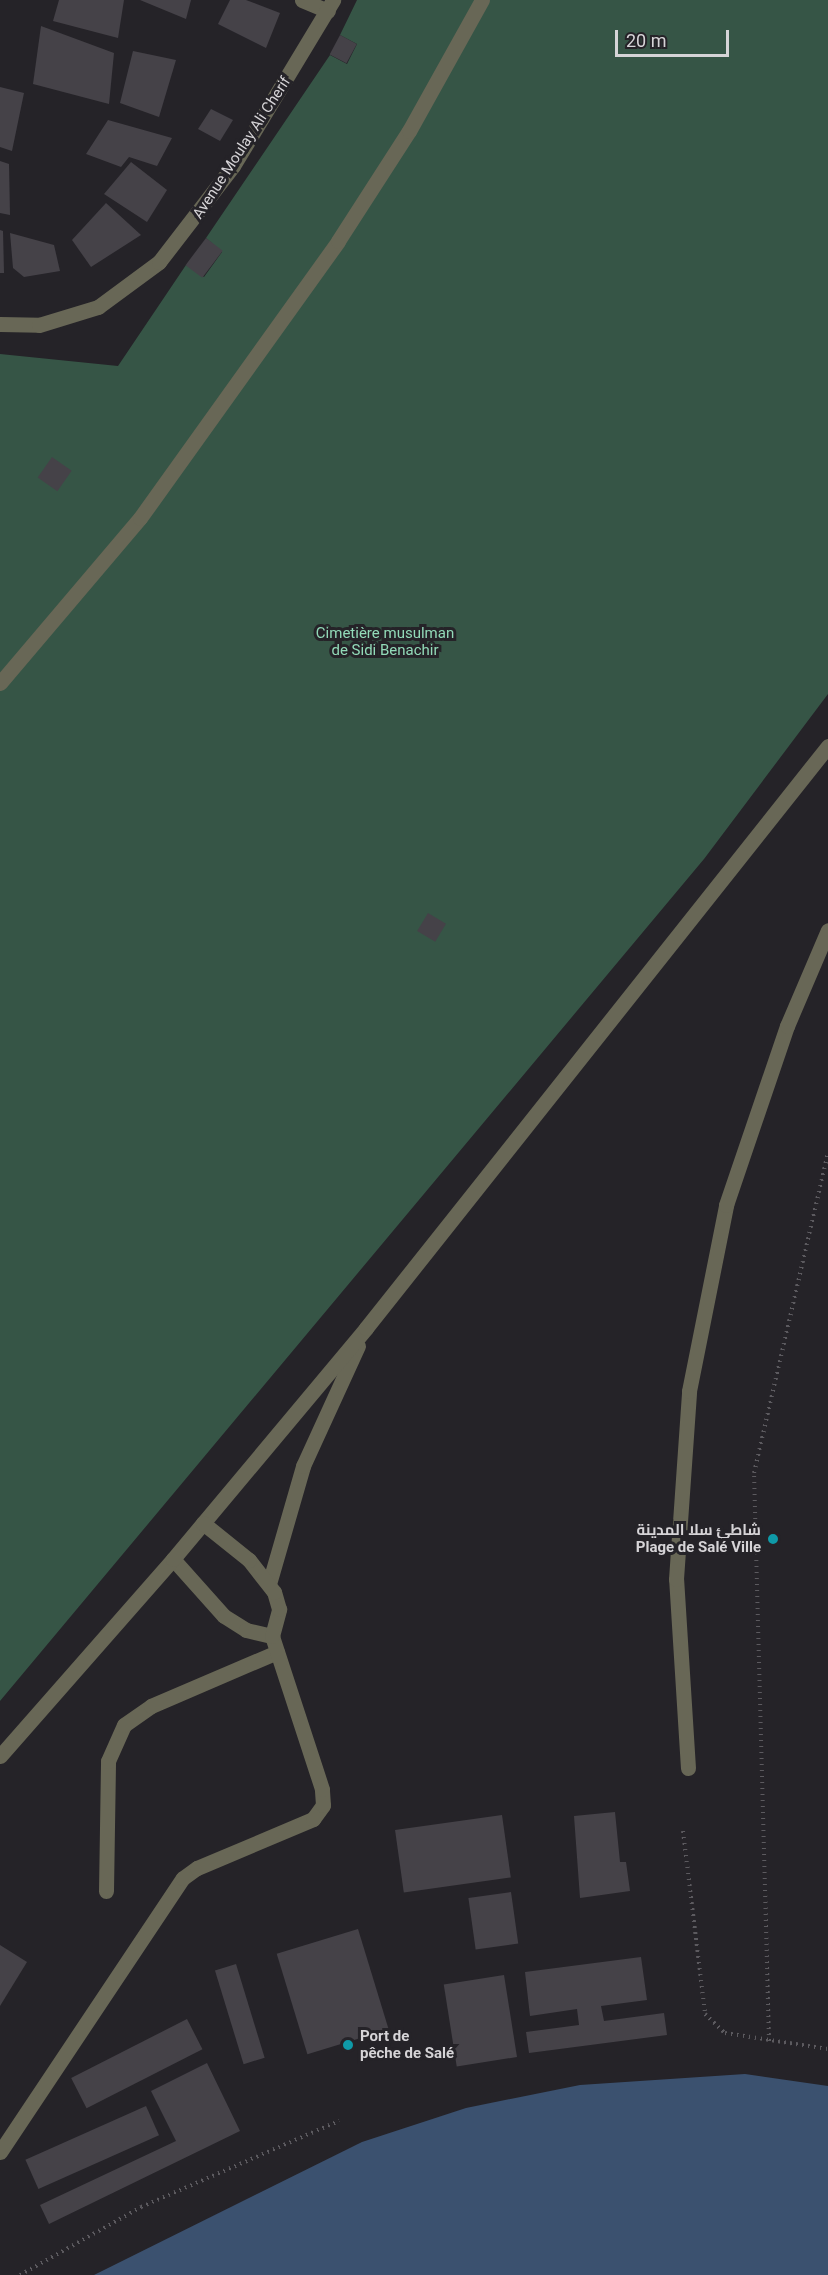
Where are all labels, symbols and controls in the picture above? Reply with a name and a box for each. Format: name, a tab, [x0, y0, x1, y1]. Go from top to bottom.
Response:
scale bar	[618, 18, 732, 56]
text: 20 m	[626, 30, 666, 51]
street label: Avenue Moulay Ali Cherif	[189, 74, 295, 222]
park label: Cimetière musulman de Sidi Benachir	[316, 624, 454, 659]
place label: شاطئ سلا المدينة Plage de Salé Ville	[636, 1521, 761, 1556]
marker: شاطئ سلا المدينة Plage de Salé Ville	[766, 1532, 780, 1546]
place label: Port de pêche de Salé	[360, 2027, 454, 2062]
marker: Port de pêche de Salé	[341, 2038, 355, 2052]

